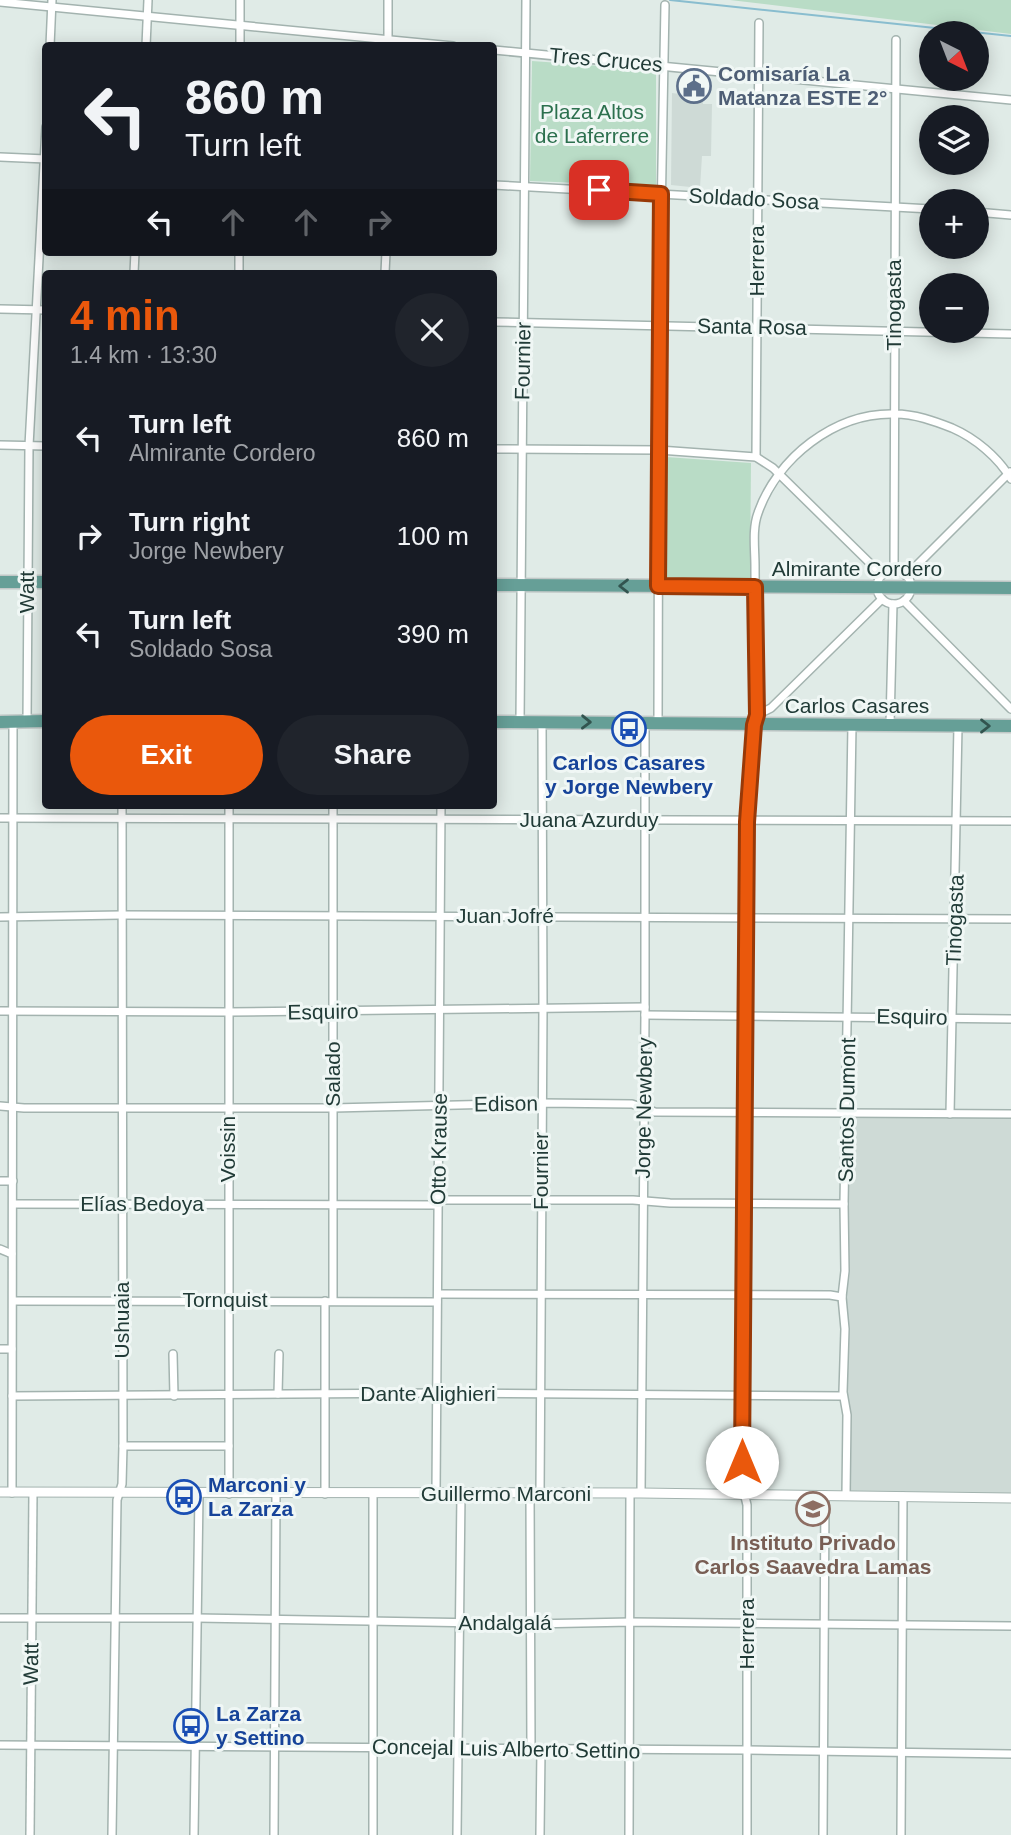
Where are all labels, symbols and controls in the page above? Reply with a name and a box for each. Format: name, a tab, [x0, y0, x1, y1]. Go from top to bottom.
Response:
north arrow	[919, 21, 989, 91]
map controls	[919, 21, 989, 343]
street label: Tres Cruces	[548, 43, 664, 76]
place label: Comisaría La Matanza ESTE 2°	[718, 62, 887, 109]
public building icon: Comisaría La Matanza ESTE 2°	[675, 67, 713, 105]
icon: left	[70, 70, 161, 161]
text: 860 m	[185, 70, 324, 124]
park label: Plaza Altos de Laferrere	[535, 100, 649, 147]
button: layers	[919, 105, 989, 175]
text: Turn left	[185, 127, 301, 163]
pin	[569, 160, 629, 220]
icon: arrive	[580, 171, 618, 209]
street label: Soldado Sosa	[688, 184, 820, 213]
button: +	[919, 189, 989, 259]
icon: left	[141, 203, 179, 241]
icon: ahead	[214, 203, 252, 241]
icon: ahead	[287, 203, 325, 241]
icon: right	[360, 203, 398, 241]
street label: Herrera	[745, 225, 768, 297]
street label: Tinogasta	[882, 259, 905, 351]
button: −	[919, 273, 989, 343]
text: 4 min	[70, 292, 180, 339]
button: close	[395, 293, 469, 367]
street label: Santa Rosa	[697, 314, 807, 339]
street label: Fournier	[510, 322, 535, 400]
text: 1.4 km · 13:30	[70, 342, 217, 368]
text: Turn left	[129, 409, 231, 439]
icon: left	[70, 419, 108, 457]
text: 860 m	[397, 423, 469, 453]
text: Almirante Cordero	[129, 440, 316, 466]
text: Turn right	[129, 507, 250, 537]
icon: right	[70, 517, 108, 555]
text: 100 m	[397, 521, 469, 551]
text: Jorge Newbery	[129, 538, 284, 564]
street label: Almirante Cordero	[772, 557, 942, 580]
street label: Watt	[15, 571, 38, 613]
one-way arrow	[619, 578, 629, 594]
text: Turn left	[129, 605, 231, 635]
icon: left	[70, 615, 108, 653]
text: 390 m	[397, 619, 469, 649]
text: Soldado Sosa	[129, 636, 272, 662]
street label: Carlos Casares	[785, 694, 929, 717]
bus stop icon: Carlos Casares y Jorge Newbery	[610, 710, 648, 748]
one-way arrow	[581, 714, 592, 730]
button: Exit	[70, 715, 263, 795]
button: Share	[277, 715, 469, 795]
one-way arrow	[980, 718, 991, 734]
place label: Carlos Casares y Jorge Newbery	[545, 751, 713, 798]
street label: Juana Azurduy	[520, 808, 659, 831]
street label: Tinogasta	[941, 874, 968, 966]
street label: Juan Jofré	[456, 904, 554, 927]
street label: Esquiro	[287, 999, 359, 1024]
street label: Esquiro	[876, 1004, 948, 1029]
street label: Jorge Newbery	[631, 1037, 656, 1179]
street label: Santos Dumont	[834, 1037, 859, 1183]
street label: Salado	[321, 1041, 344, 1107]
street label: Edison	[474, 1091, 538, 1116]
street label: Otto Krause	[426, 1093, 451, 1205]
street label: Voissin	[216, 1116, 239, 1182]
street label: Fournier	[529, 1132, 552, 1210]
street label: Elías Bedoya	[80, 1192, 204, 1215]
street label: Ushuaia	[110, 1281, 133, 1359]
street label: Tornquist	[182, 1288, 268, 1311]
street label: Dante Alighieri	[360, 1382, 496, 1405]
position arrow	[705, 1425, 779, 1499]
place label: Marconi y La Zarza	[208, 1473, 306, 1520]
bus stop icon: Marconi y La Zarza	[165, 1478, 203, 1516]
street label: Guillermo Marconi	[421, 1482, 591, 1505]
school or university icon: Instituto Privado Carlos Saavedra Lamas	[794, 1490, 832, 1528]
place label: Instituto Privado Carlos Saavedra Lamas	[695, 1531, 931, 1578]
street label: Herrera	[735, 1598, 758, 1670]
street label: Andalgalá	[458, 1611, 552, 1634]
street label: Watt	[19, 1642, 42, 1685]
place label: La Zarza y Settino	[216, 1702, 305, 1749]
bus stop icon: La Zarza y Settino	[172, 1707, 210, 1745]
street label: Concejal Luis Alberto Settino	[372, 1735, 640, 1762]

